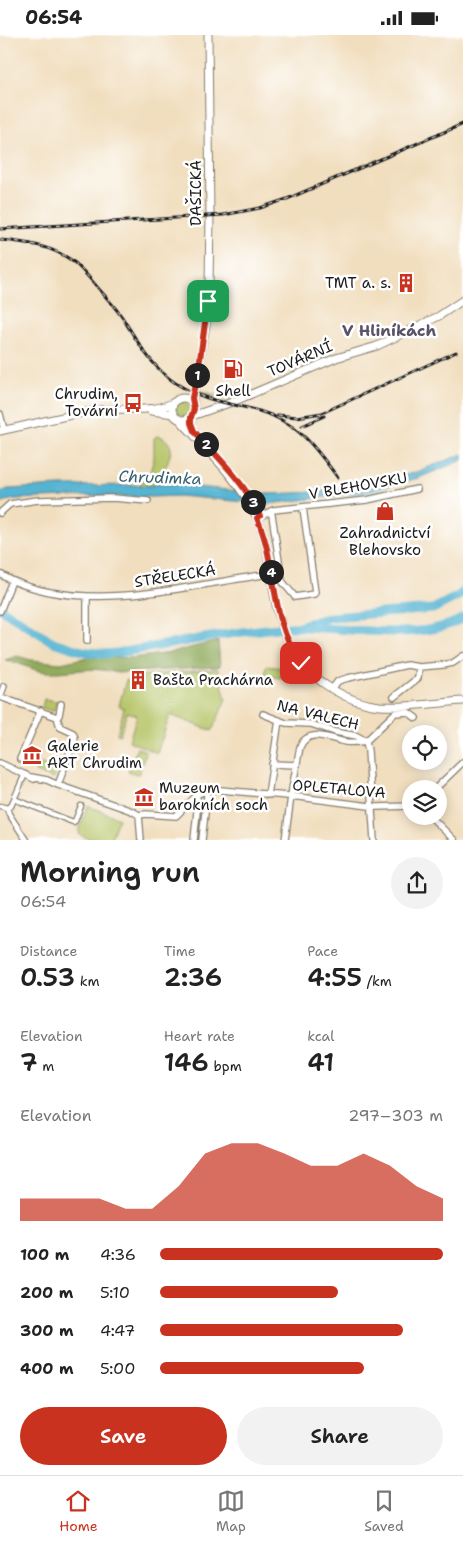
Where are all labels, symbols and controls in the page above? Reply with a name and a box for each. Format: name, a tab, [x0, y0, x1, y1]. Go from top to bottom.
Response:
text: 06:54	[25, 5, 82, 30]
street label: DAŠICKÁ	[185, 160, 206, 226]
building icon: TMT a. s.	[395, 272, 417, 294]
place label: TMT a. s.	[325, 273, 391, 293]
pin	[187, 280, 229, 322]
icon: arrive	[194, 287, 222, 315]
district label: V Hliníkách	[342, 320, 436, 341]
street label: TOVÁRNÍ	[264, 335, 336, 382]
fuel station icon: Shell	[222, 358, 244, 380]
pin: 1	[184, 363, 210, 387]
text: 1	[194, 366, 201, 384]
place label: Shell	[216, 381, 251, 401]
place label: Chrudim, Tovární	[55, 384, 119, 421]
bus stop icon: Chrudim, Tovární	[122, 392, 144, 414]
pin: 2	[194, 431, 218, 457]
text: 2	[202, 435, 211, 453]
water label: Chrudimka	[118, 466, 202, 489]
street label: V BLEHOVSKU	[307, 467, 409, 505]
pin: 3	[240, 489, 266, 515]
text: 3	[249, 493, 258, 511]
shop icon: Zahradnictví Blehovsko	[374, 500, 396, 522]
place label: Zahradnictví Blehovsko	[340, 523, 431, 560]
street label: STŘELECKÁ	[133, 559, 217, 592]
pin: 4	[258, 559, 284, 585]
text: 4	[267, 563, 276, 581]
pin	[280, 642, 322, 684]
icon: check	[287, 649, 315, 677]
building icon: Bašta Prachárna	[127, 669, 149, 691]
place label: Bašta Prachárna	[153, 670, 274, 690]
street label: NA VALECH	[275, 695, 361, 735]
map controls	[402, 725, 447, 825]
button: locate	[402, 725, 447, 770]
place label: Galerie ART Chrudim	[47, 736, 142, 773]
museum icon: Galerie ART Chrudim	[21, 744, 43, 766]
street label: OPLETALOVA	[292, 775, 386, 803]
place label: Muzeum barokních soch	[159, 778, 268, 815]
button: layers	[402, 780, 447, 825]
museum icon: Muzeum barokních soch	[133, 786, 155, 808]
text: Morning run	[20, 853, 200, 891]
button: share	[391, 857, 443, 909]
text: 06:54	[20, 891, 66, 912]
text: Distance	[20, 942, 77, 960]
text: Time	[164, 942, 196, 960]
text: Pace	[307, 942, 338, 960]
text: 0.53	[20, 960, 75, 994]
text: 2:36	[164, 960, 222, 994]
text: 4:55	[307, 960, 362, 994]
text: km	[75, 972, 100, 990]
text: /km	[362, 972, 392, 990]
text: Elevation	[20, 1027, 83, 1045]
text: Heart rate	[164, 1027, 235, 1045]
text: kcal	[307, 1027, 335, 1045]
text: 7	[20, 1045, 38, 1079]
text: 146	[164, 1045, 209, 1079]
text: 41	[307, 1045, 334, 1079]
text: m	[38, 1057, 54, 1075]
text: bpm	[209, 1057, 242, 1075]
text: Elevation	[20, 1105, 92, 1126]
text: 297–303 m	[348, 1105, 443, 1126]
text: 100 m	[20, 1244, 69, 1265]
text: 4:36	[100, 1244, 136, 1265]
text: 200 m	[20, 1282, 73, 1303]
text: 5:10	[100, 1282, 130, 1303]
text: 300 m	[20, 1320, 74, 1341]
text: 4:47	[100, 1320, 135, 1341]
text: 400 m	[20, 1358, 74, 1379]
text: 5:00	[100, 1358, 135, 1379]
button: Save	[20, 1407, 227, 1465]
button: Share	[237, 1407, 443, 1465]
tab: Home	[59, 1487, 98, 1535]
tab: Map	[216, 1487, 246, 1535]
tab: Saved	[364, 1487, 404, 1535]

